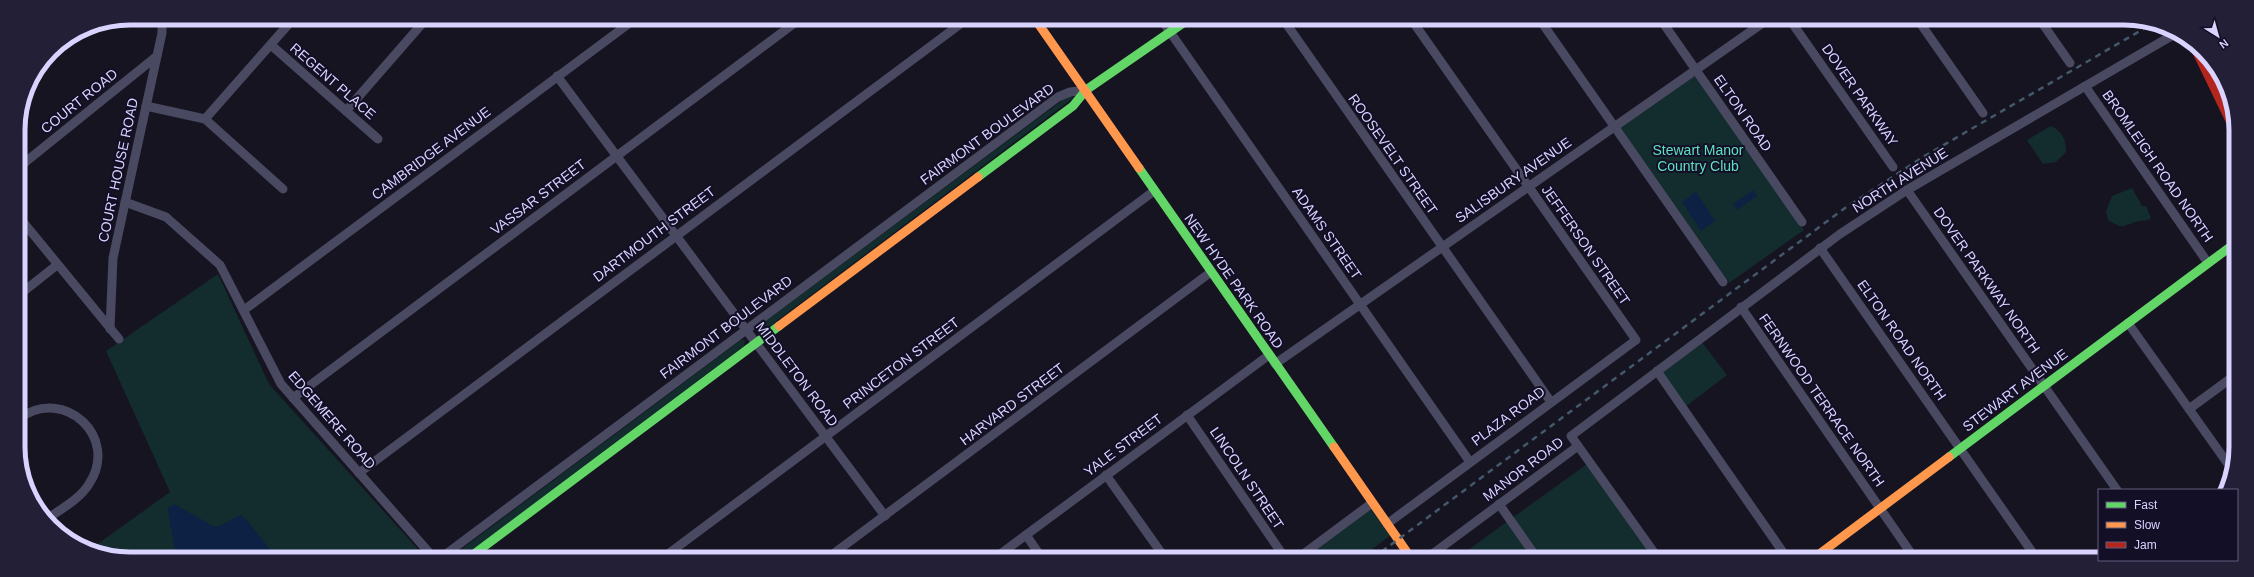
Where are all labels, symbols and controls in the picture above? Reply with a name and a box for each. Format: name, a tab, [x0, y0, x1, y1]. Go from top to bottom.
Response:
north arrow	[2198, 16, 2238, 56]
text: N	[2217, 37, 2231, 51]
street label: REGENT PLACE	[287, 40, 379, 122]
street label: DOVER PARKWAY	[1819, 41, 1902, 150]
street label: COURT ROAD	[38, 65, 120, 137]
street label: ELTON ROAD	[1711, 72, 1775, 154]
street label: FAIRMONT BOULEVARD	[917, 80, 1057, 188]
street label: BROMLEIGH ROAD NORTH	[2099, 87, 2217, 245]
street label: ROOSEVELT STREET	[1345, 91, 1441, 218]
street label: COURT HOUSE ROAD	[95, 96, 141, 244]
street label: CAMBRIDGE AVENUE	[369, 103, 493, 203]
street label: SALISBURY AVENUE	[1452, 134, 1574, 226]
park label: Stewart Manor Country Club	[1652, 142, 1744, 174]
street label: NORTH AVENUE	[1849, 144, 1951, 216]
street label: VASSAR STREET	[487, 156, 589, 238]
street label: JEFFERSON STREET	[1539, 182, 1634, 308]
street label: DARTMOUTH STREET	[590, 183, 718, 285]
street label: ADAMS STREET	[1289, 184, 1365, 283]
street label: DOVER PARKWAY NORTH	[1930, 204, 2044, 356]
street label: NEW HYDE PARK ROAD	[1181, 211, 1287, 351]
street label: FAIRMONT BOULEVARD	[657, 272, 795, 382]
street label: ELTON ROAD NORTH	[1854, 277, 1950, 403]
street label: FERNWOOD TERRACE NORTH	[1756, 311, 1888, 489]
street label: PRINCETON STREET	[840, 314, 963, 412]
street label: MIDDLETON ROAD	[753, 319, 841, 429]
street label: STEWART AVENUE	[1959, 345, 2071, 435]
street label: HARVARD STREET	[957, 359, 1068, 448]
street label: EDGEMERE ROAD	[285, 368, 379, 472]
street label: PLAZA ROAD	[1468, 383, 1548, 449]
street label: YALE STREET	[1081, 410, 1166, 480]
street label: LINCOLN STREET	[1207, 424, 1287, 532]
street label: MANOR ROAD	[1480, 434, 1566, 504]
legend	[2098, 489, 2238, 561]
text: Fast	[2134, 498, 2158, 512]
text: Slow	[2134, 518, 2160, 532]
text: Jam	[2134, 538, 2157, 552]

